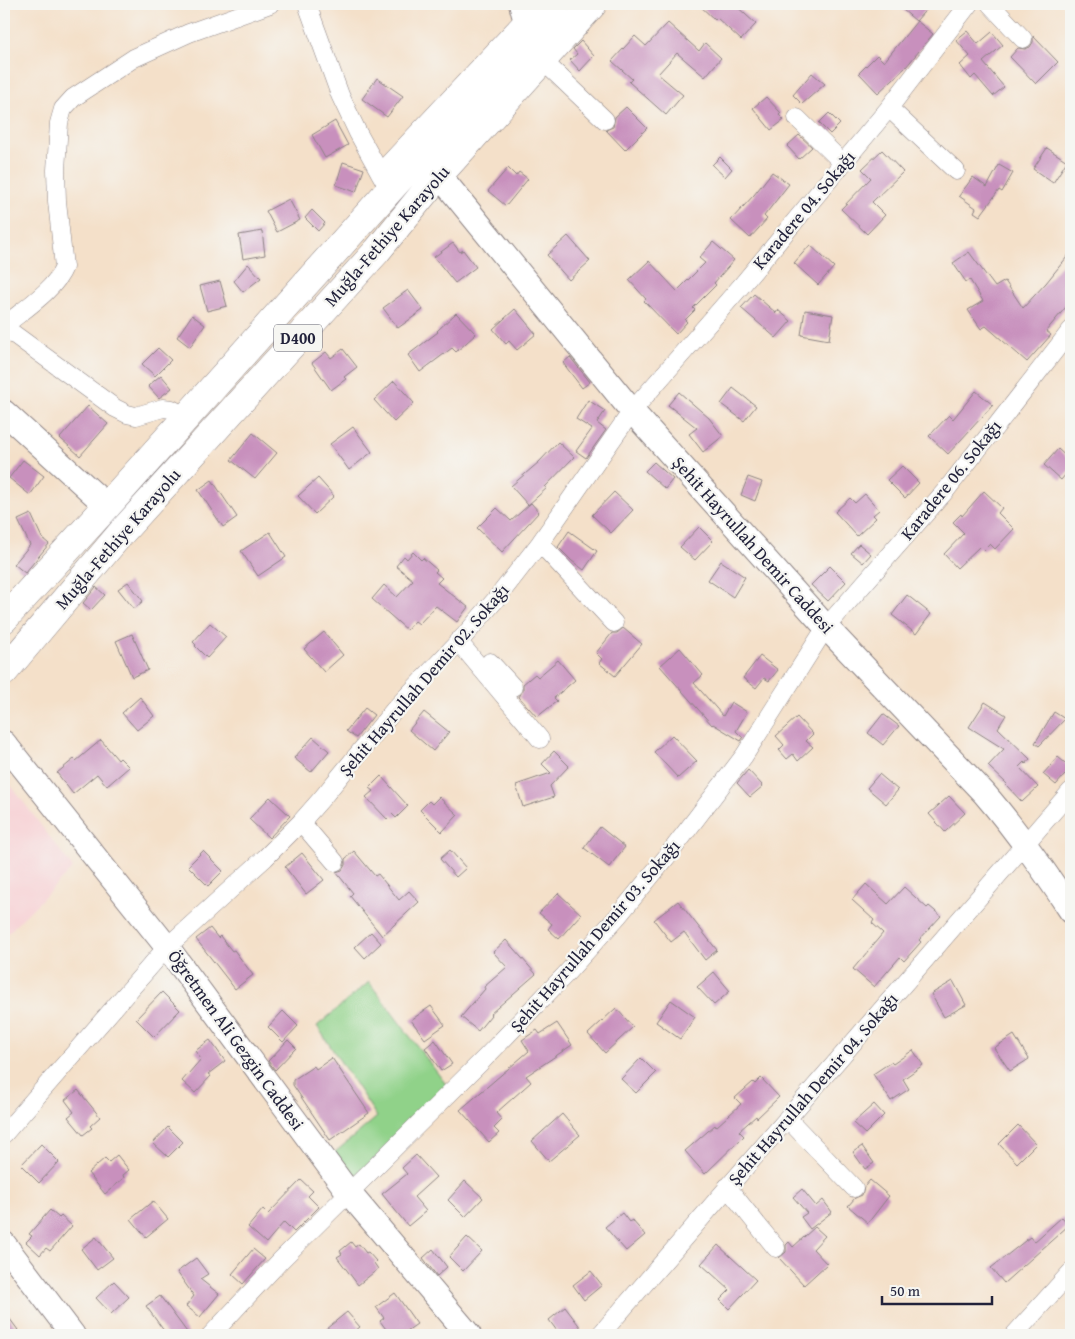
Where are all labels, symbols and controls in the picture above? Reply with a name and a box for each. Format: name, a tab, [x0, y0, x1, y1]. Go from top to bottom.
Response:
street label: Karadere 04. Sokağı	[746, 144, 861, 275]
street label: Muğla-Fethiye Karayolu	[317, 159, 456, 312]
road number: D400	[274, 324, 322, 352]
street label: Karadere 06. Sokağı	[894, 414, 1008, 546]
street label: Şehit Hayrullah Demir Caddesi	[666, 450, 841, 639]
street label: Muğla-Fethiye Karayolu	[48, 462, 187, 615]
street label: Şehit Hayrullah Demir 02. Sokağı	[332, 577, 515, 782]
street label: Şehit Hayrullah Demir 03. Sokağı	[503, 833, 686, 1038]
street label: Öğretmen Ali Gezgin Caddesi	[162, 944, 311, 1136]
street label: Şehit Hayrullah Demir 04. Sokağı	[721, 986, 904, 1191]
scale bar	[882, 1274, 992, 1306]
text: 50 m	[890, 1280, 921, 1301]

